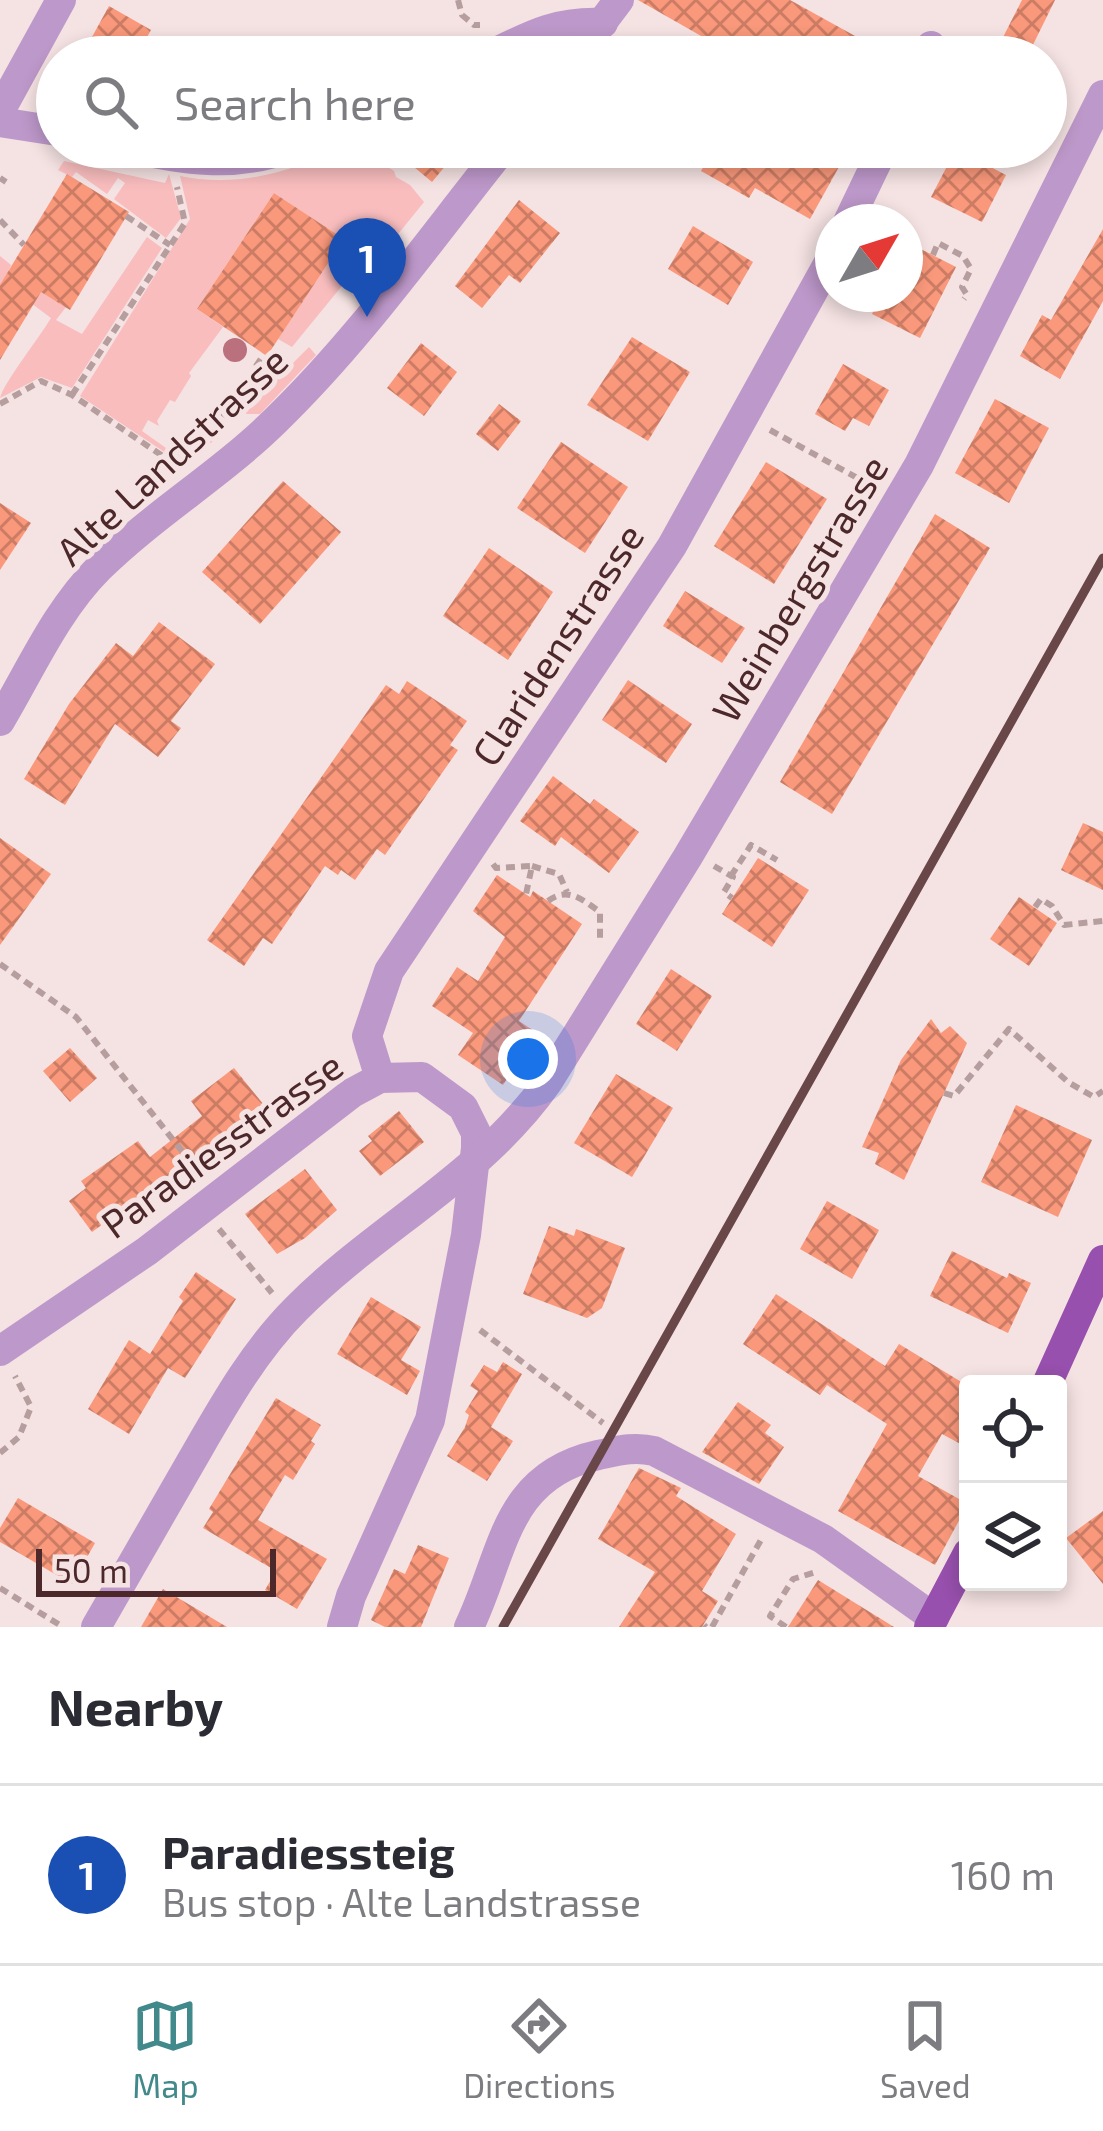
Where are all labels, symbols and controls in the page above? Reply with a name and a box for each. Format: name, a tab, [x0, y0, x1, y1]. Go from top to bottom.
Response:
search box	[36, 36, 1067, 168]
icon: search	[78, 69, 144, 135]
text: Search here	[174, 75, 416, 129]
north arrow	[815, 204, 923, 312]
pin: 1	[328, 218, 406, 317]
street label: Alte Landstrasse	[46, 336, 296, 574]
street label: Weinbergstrasse	[701, 447, 897, 730]
street label: Claridenstrasse	[461, 514, 652, 774]
your location	[498, 1029, 558, 1089]
street label: Paradiesstrasse	[91, 1041, 351, 1247]
map controls	[959, 1375, 1067, 1591]
button: locate	[959, 1375, 1067, 1483]
button: layers	[959, 1483, 1067, 1591]
scale bar	[36, 1543, 276, 1596]
text: 50 m	[54, 1550, 128, 1590]
text: Nearby	[48, 1675, 223, 1736]
text: Paradiessteig	[162, 1824, 455, 1878]
text: 1	[79, 1851, 95, 1898]
text: 160 m	[951, 1851, 1055, 1898]
text: Bus stop · Alte Landstrasse	[162, 1878, 641, 1925]
tab: Map	[132, 1993, 199, 2105]
tab: Directions	[463, 1993, 615, 2105]
tab: Saved	[880, 1993, 971, 2105]

